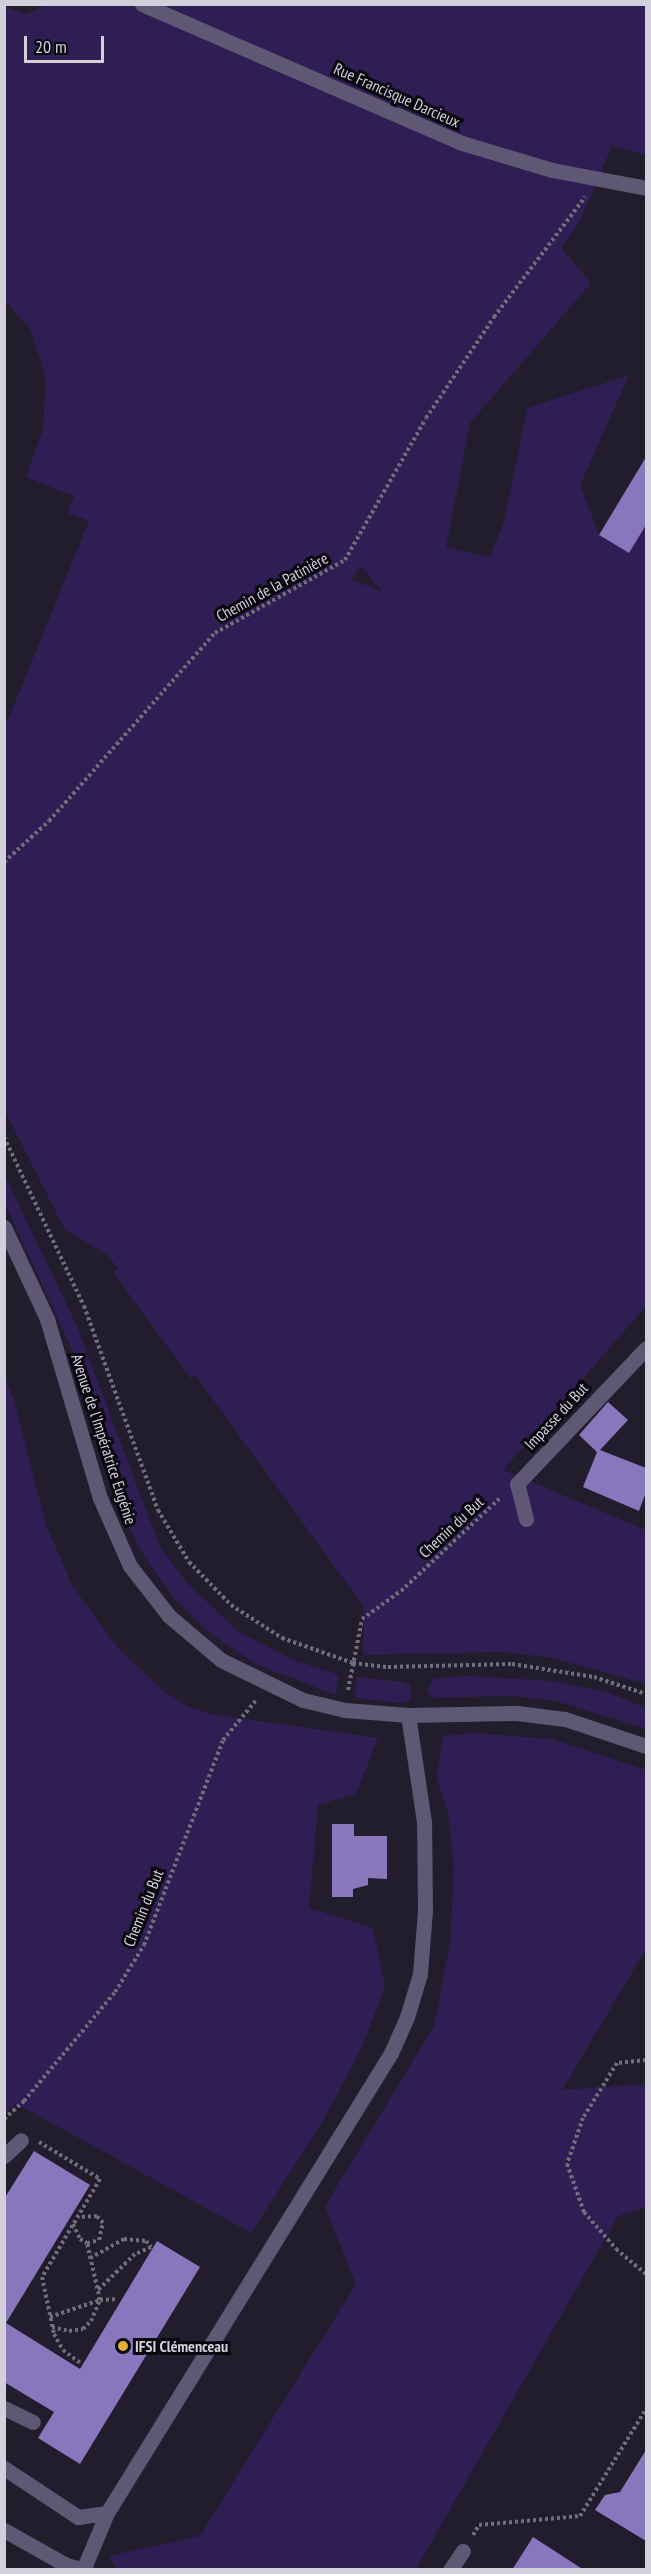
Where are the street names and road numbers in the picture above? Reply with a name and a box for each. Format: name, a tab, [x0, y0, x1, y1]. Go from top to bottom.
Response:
street label: Rue Francisque Darcieux	[331, 59, 463, 131]
street label: Chemin de la Patinière	[213, 548, 331, 626]
street label: Avenue de l'Impératrice Eugénie	[67, 1351, 141, 1527]
street label: Impasse du But	[520, 1379, 592, 1453]
street label: Chemin du But	[415, 1492, 487, 1562]
street label: Chemin du But	[119, 1867, 167, 1949]

